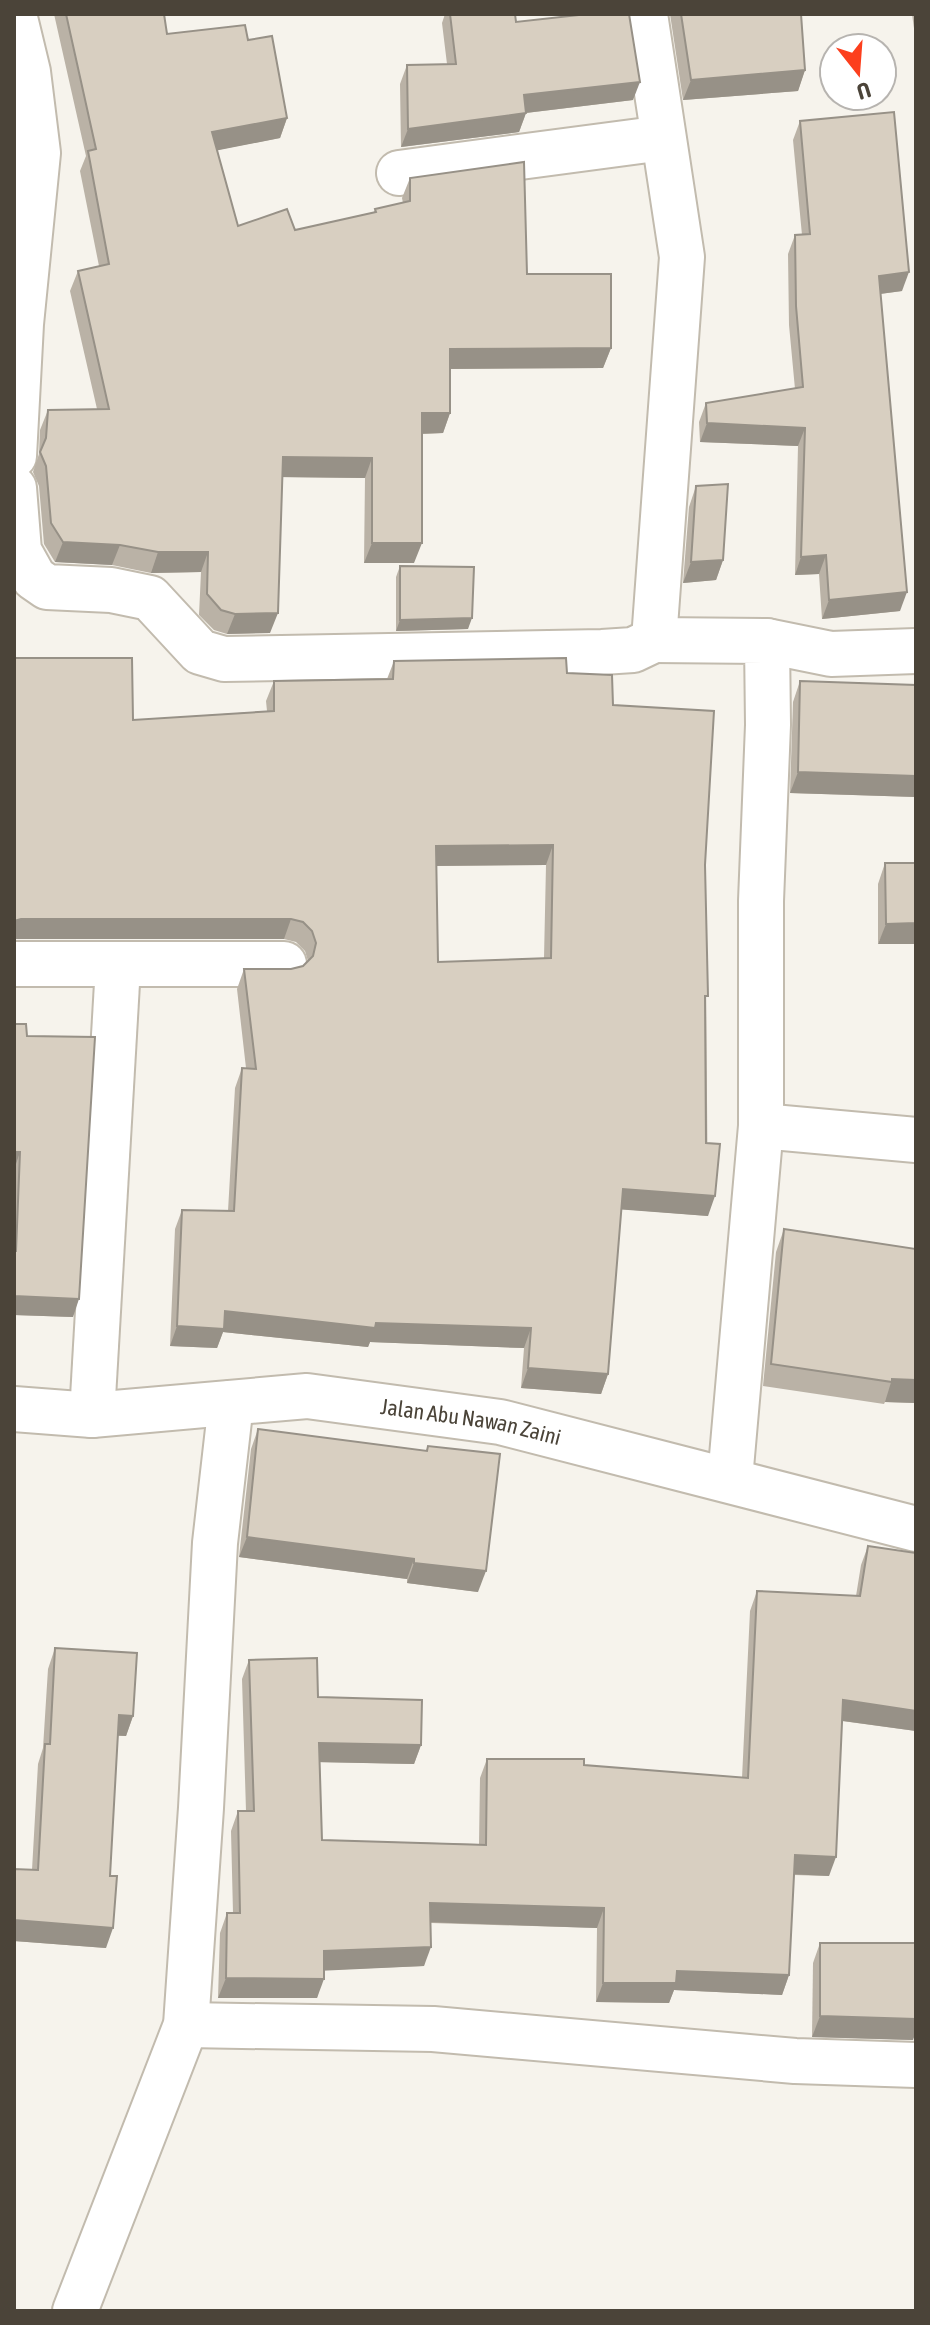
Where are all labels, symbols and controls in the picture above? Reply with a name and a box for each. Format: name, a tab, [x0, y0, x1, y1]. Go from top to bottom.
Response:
north arrow	[818, 32, 898, 112]
text: U	[854, 77, 874, 105]
street label: Jalan Abu Nawan Zaini	[379, 1393, 564, 1450]

